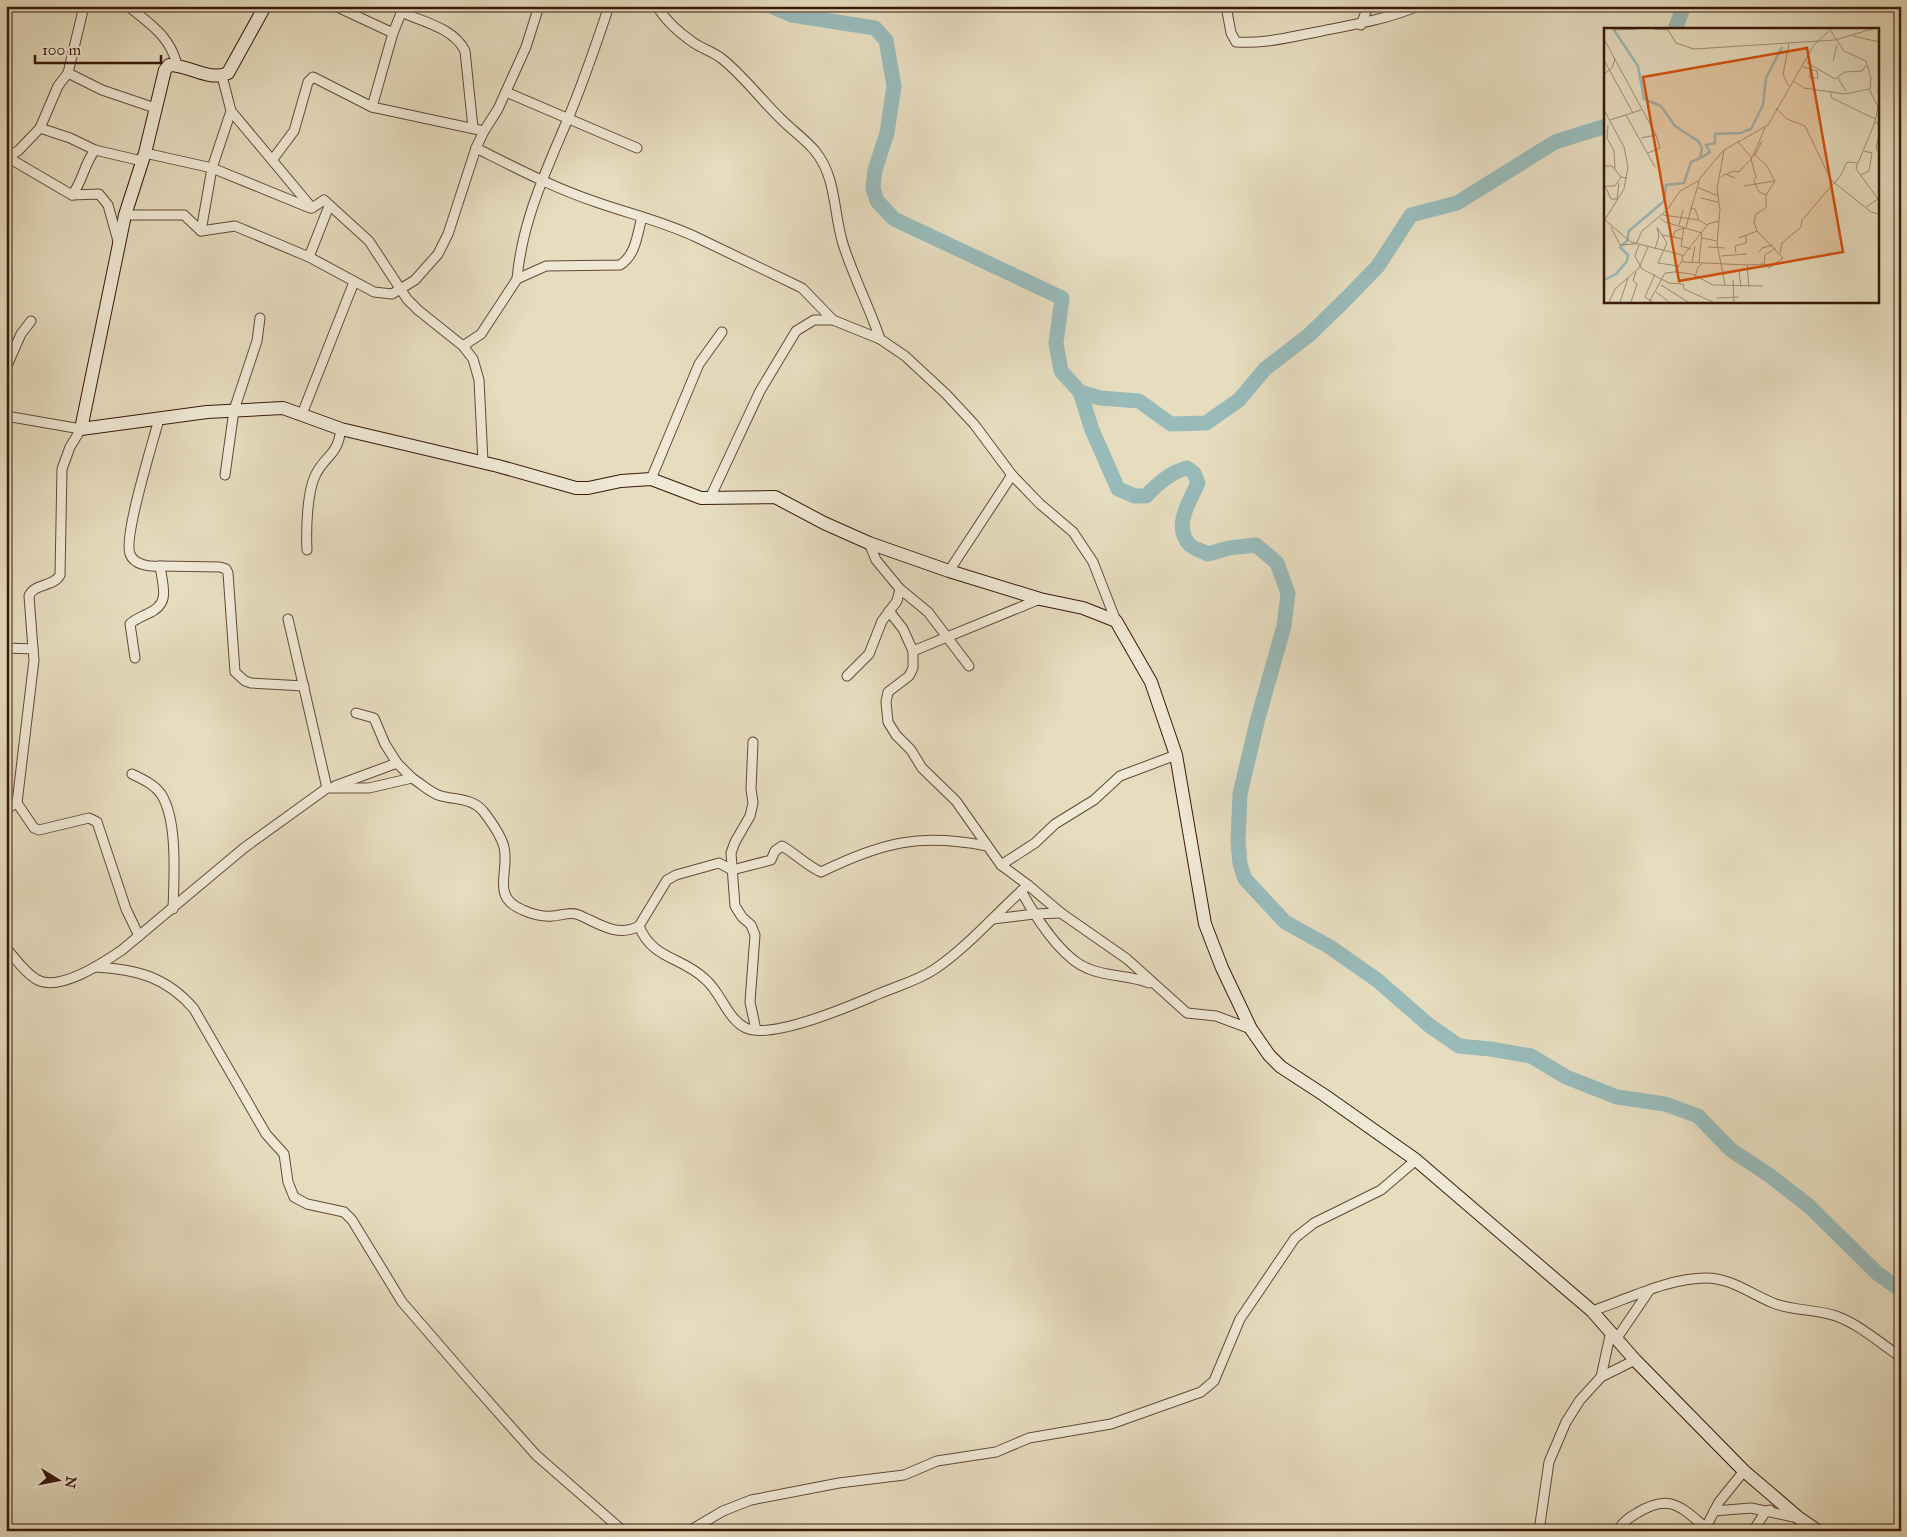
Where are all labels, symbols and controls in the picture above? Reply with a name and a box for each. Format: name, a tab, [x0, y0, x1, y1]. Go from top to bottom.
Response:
inset map	[1604, 28, 1880, 302]
scale bar	[35, 32, 161, 64]
text: 100 m	[42, 41, 82, 59]
north arrow	[32, 1454, 82, 1504]
text: N	[61, 1475, 80, 1490]

